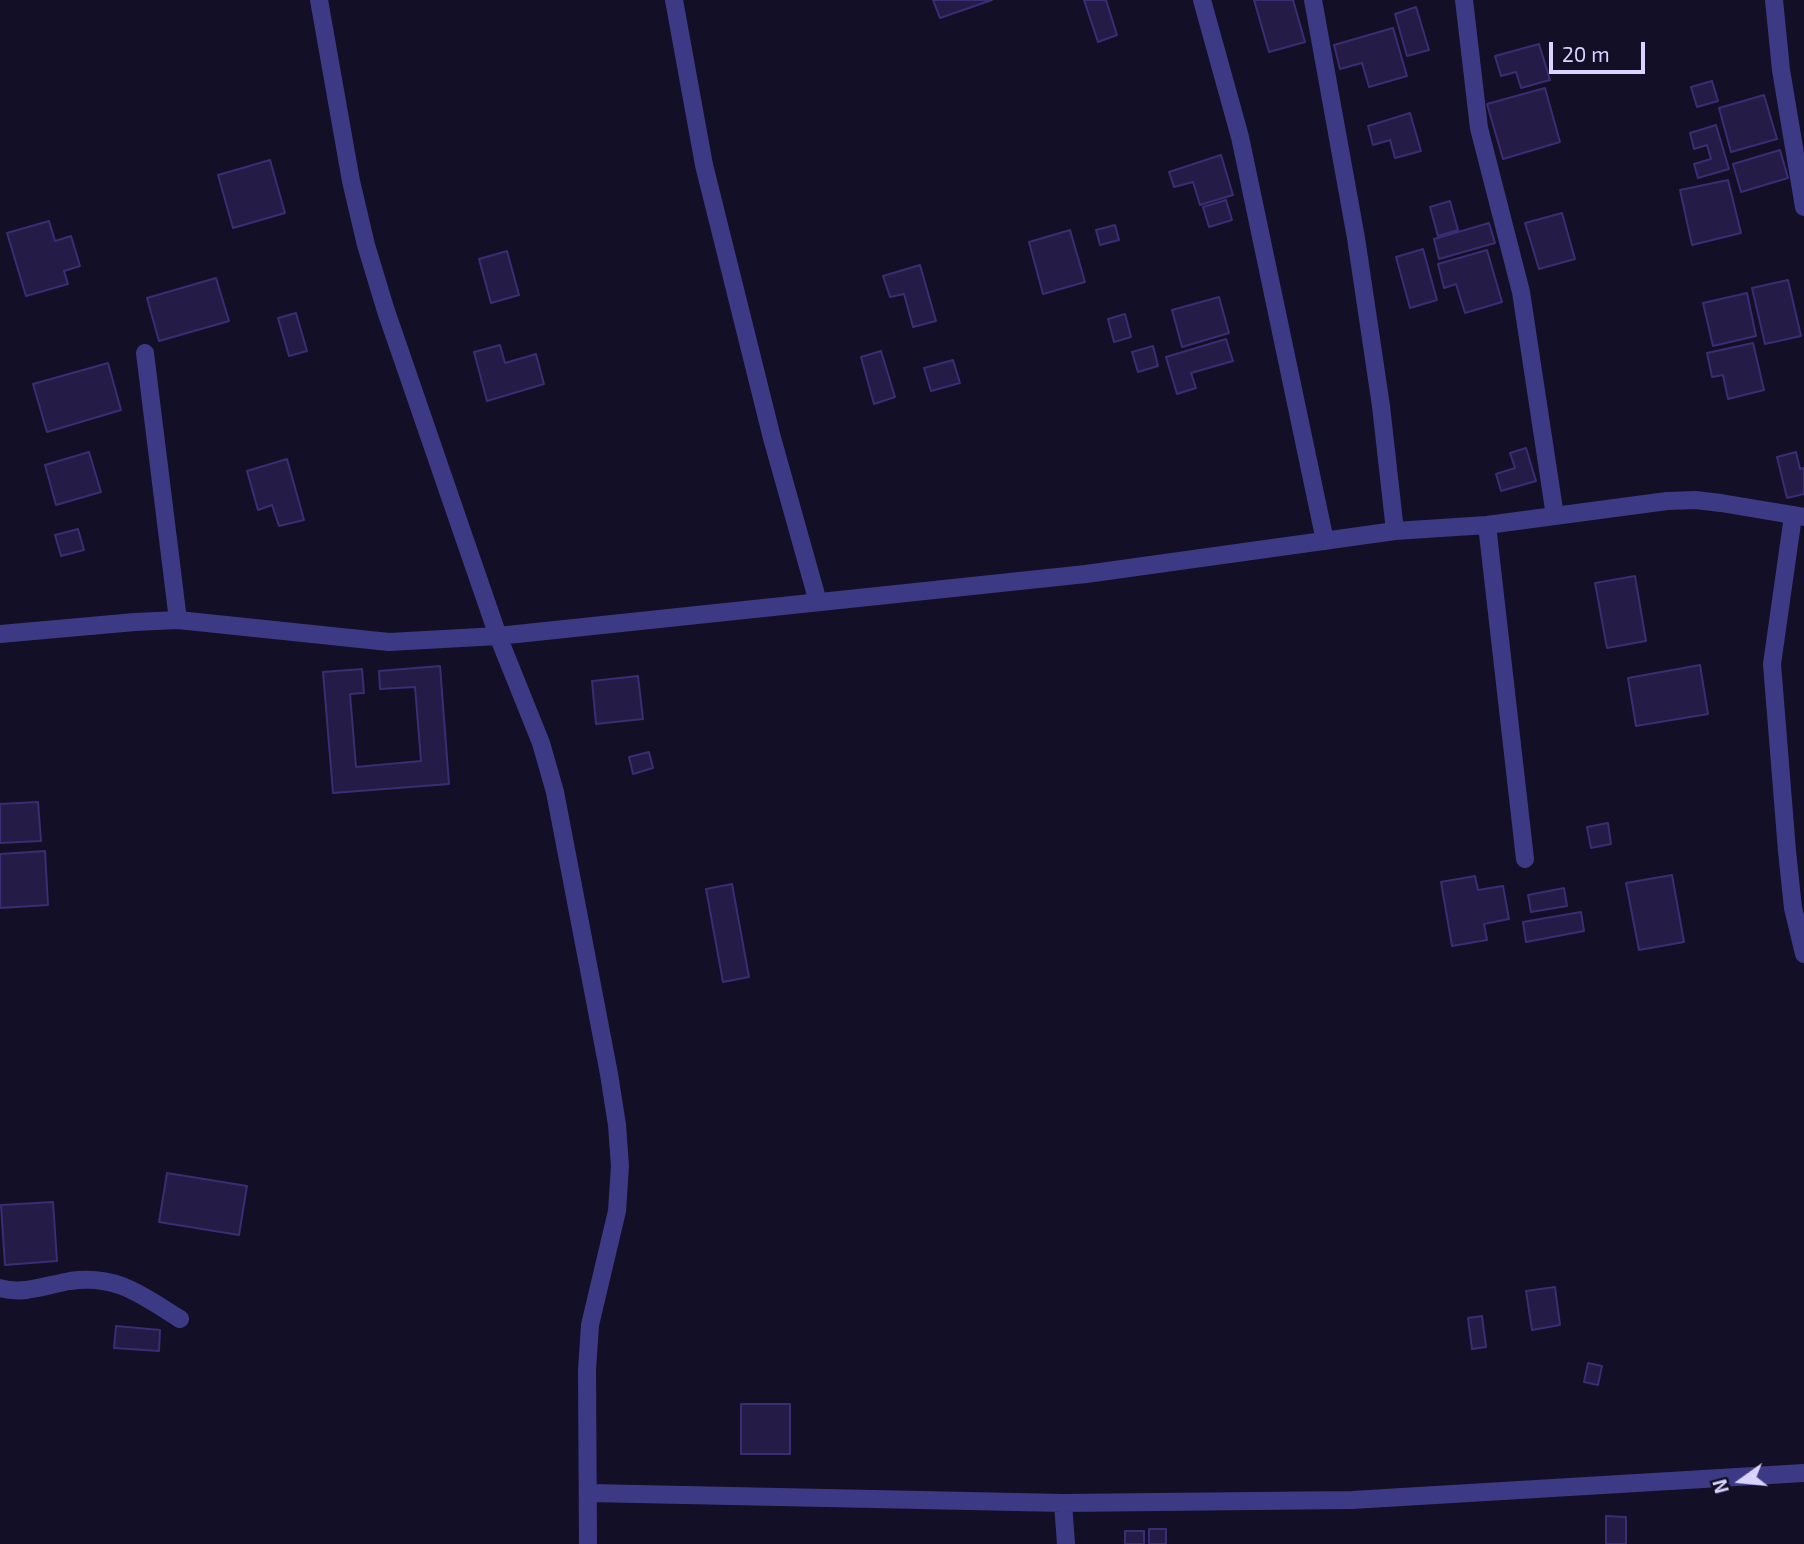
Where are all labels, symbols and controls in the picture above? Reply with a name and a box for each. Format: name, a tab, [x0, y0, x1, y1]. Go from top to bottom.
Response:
scale bar	[1552, 28, 1648, 72]
text: 20 m	[1562, 41, 1610, 66]
north arrow	[1706, 1446, 1776, 1516]
text: N	[1707, 1477, 1733, 1496]

